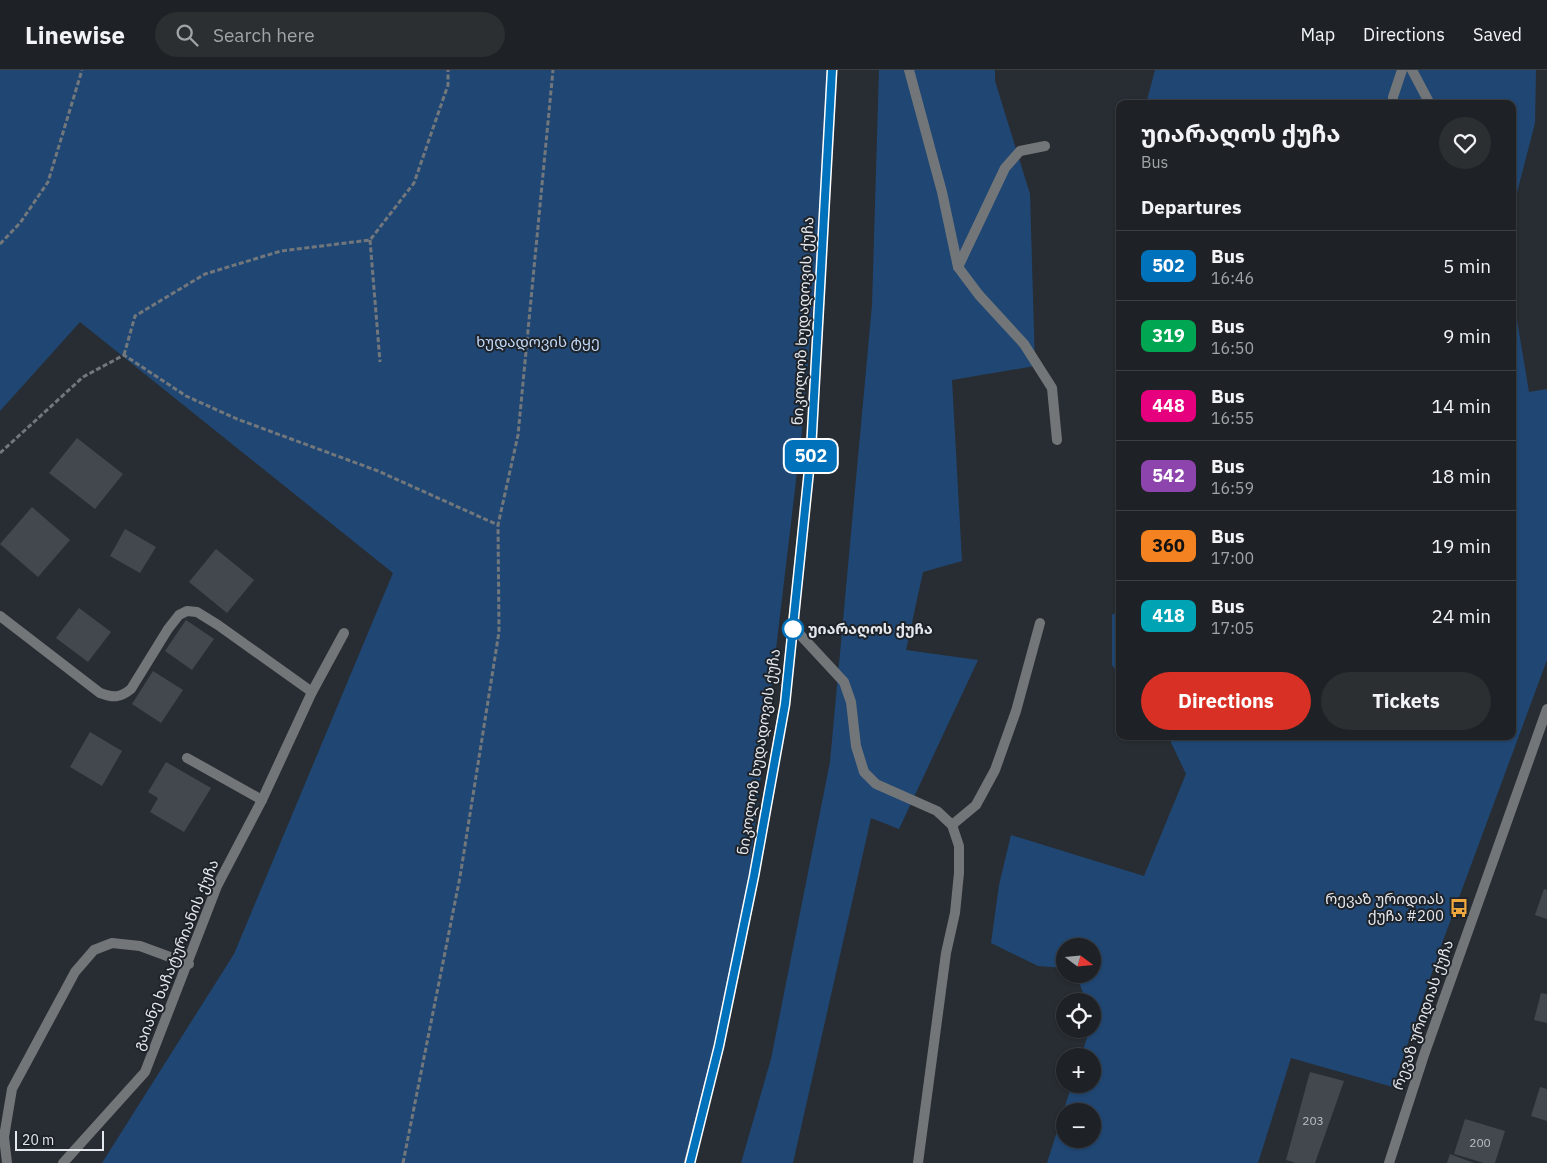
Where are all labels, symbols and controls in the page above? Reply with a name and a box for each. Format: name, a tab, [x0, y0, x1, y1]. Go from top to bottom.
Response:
search box	[155, 12, 505, 57]
text: Linewise	[25, 19, 125, 51]
icon: search	[173, 21, 201, 49]
text: Search here	[213, 23, 315, 47]
text: Map	[1300, 23, 1335, 46]
text: Directions	[1363, 23, 1445, 46]
text: Saved	[1473, 23, 1522, 46]
text: უიარაღოს ქუჩა	[1141, 117, 1340, 149]
button: heart	[1439, 117, 1491, 169]
text: Bus	[1141, 152, 1168, 172]
text: Departures	[1141, 195, 1241, 219]
street label: ნიკოლოზ ხუდადოვის ქუჩა	[788, 216, 817, 426]
text: Bus	[1211, 244, 1245, 268]
text: 502	[1152, 254, 1185, 277]
text: 5 min	[1443, 254, 1491, 278]
text: 16:46	[1211, 268, 1254, 288]
text: Bus	[1211, 314, 1245, 338]
text: 319	[1152, 324, 1185, 347]
text: 9 min	[1443, 324, 1491, 348]
park label: ხუდადოვის ტყე	[476, 332, 600, 351]
text: 16:50	[1211, 338, 1254, 358]
text: Bus	[1211, 384, 1245, 408]
text: 448	[1152, 394, 1185, 417]
text: 14 min	[1432, 394, 1491, 418]
text: 16:55	[1211, 408, 1254, 428]
line badge: 502	[782, 440, 840, 472]
text: 502	[795, 444, 827, 467]
text: Bus	[1211, 454, 1245, 478]
text: 542	[1152, 464, 1185, 487]
text: 18 min	[1432, 464, 1491, 488]
text: 16:59	[1211, 478, 1254, 498]
text: Bus	[1211, 524, 1245, 548]
text: 360	[1152, 534, 1185, 557]
text: 19 min	[1432, 534, 1491, 558]
text: 17:00	[1211, 548, 1254, 568]
text: Bus	[1211, 594, 1245, 618]
text: 418	[1152, 604, 1185, 627]
text: 24 min	[1432, 604, 1491, 628]
marker: უიარაღოს ქუჩა	[782, 618, 804, 640]
text: 17:05	[1211, 618, 1254, 638]
place label: უიარაღოს ქუჩა	[808, 619, 933, 638]
street label: ნიკოლოზ ხუდადოვის ქუჩა	[733, 647, 784, 856]
button: Directions	[1141, 672, 1311, 730]
button: Tickets	[1321, 672, 1491, 730]
street label: გაიანე ხაჩატურიანის ქუჩა	[128, 857, 223, 1053]
place label: რევაზ ურიდიას ქუჩა #200	[1325, 889, 1444, 925]
bus stop icon: რევაზ ურიდიას ქუჩა #200	[1448, 897, 1470, 919]
street label: რევაზ ურიდიას ქუჩა	[1388, 937, 1457, 1092]
north arrow	[1056, 938, 1101, 982]
map controls	[1056, 938, 1101, 1148]
button: locate	[1056, 993, 1101, 1038]
button: +	[1056, 1048, 1101, 1093]
button: −	[1056, 1103, 1101, 1148]
house number: 203	[1302, 1113, 1324, 1128]
scale bar	[15, 1128, 104, 1151]
text: 20 m	[22, 1131, 54, 1149]
house number: 200	[1469, 1135, 1491, 1150]

